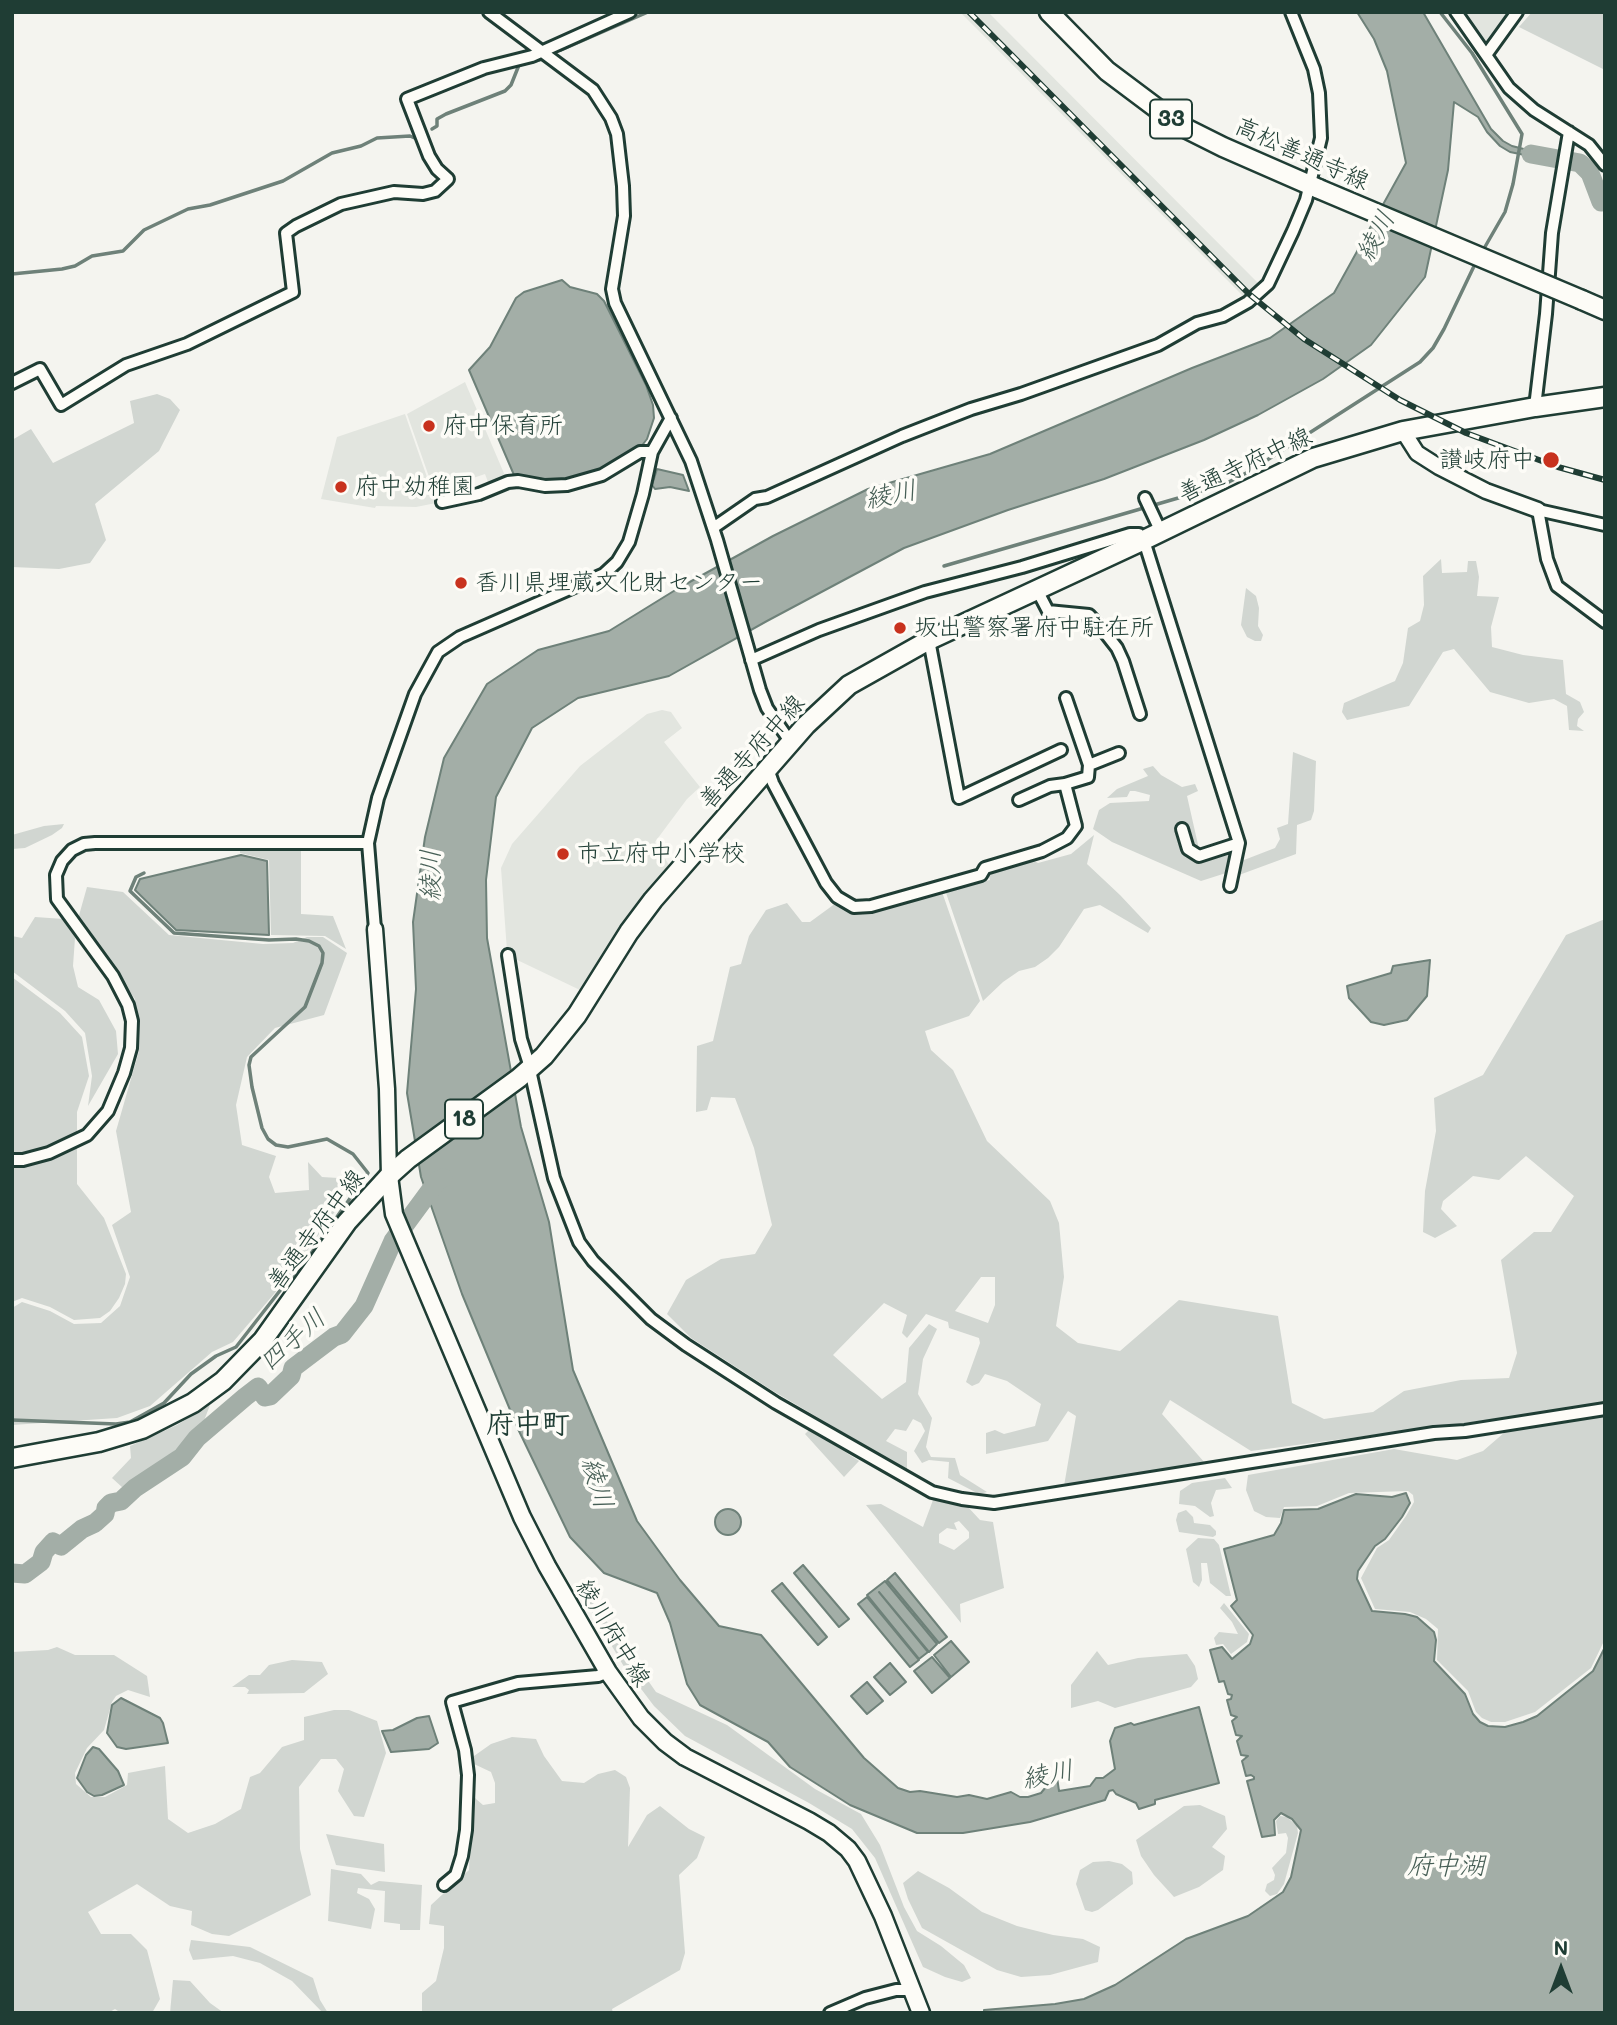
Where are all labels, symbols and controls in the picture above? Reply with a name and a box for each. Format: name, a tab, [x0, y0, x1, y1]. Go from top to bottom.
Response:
road number: 33	[1150, 100, 1192, 138]
street label: 高松善通寺線	[1230, 112, 1374, 196]
water label: 綾川	[1350, 206, 1402, 266]
place label: 府中保育所	[443, 412, 563, 440]
marker: 府中保育所	[421, 418, 437, 434]
street label: 善通寺府中線	[1174, 422, 1316, 508]
place label: 讃岐府中	[1439, 446, 1535, 474]
marker: 讃岐府中	[1541, 450, 1561, 470]
place label: 府中幼稚園	[355, 473, 475, 501]
water label: 綾川	[863, 475, 919, 515]
marker: 府中幼稚園	[333, 479, 349, 495]
place label: 香川県埋蔵文化財センター	[475, 569, 763, 597]
marker: 香川県埋蔵文化財センター	[453, 575, 469, 591]
place label: 坂出警察署府中駐在所	[914, 614, 1154, 642]
marker: 坂出警察署府中駐在所	[892, 620, 908, 636]
street label: 善通寺府中線	[693, 689, 811, 815]
place label: 市立府中小学校	[577, 840, 745, 868]
marker: 市立府中小学校	[555, 846, 571, 862]
water label: 綾川	[415, 849, 447, 901]
road number: 18	[445, 1100, 483, 1138]
street label: 善通寺府中線	[261, 1164, 371, 1296]
water label: 四手川	[254, 1302, 332, 1378]
district label: 府中町	[486, 1407, 570, 1441]
water label: 綾川	[575, 1454, 619, 1512]
street label: 綾川府中線	[570, 1574, 656, 1692]
water label: 綾川	[1020, 1755, 1076, 1795]
water label: 府中湖	[1407, 1850, 1485, 1882]
north arrow	[1526, 1934, 1596, 2004]
text: N	[1554, 1935, 1568, 1960]

